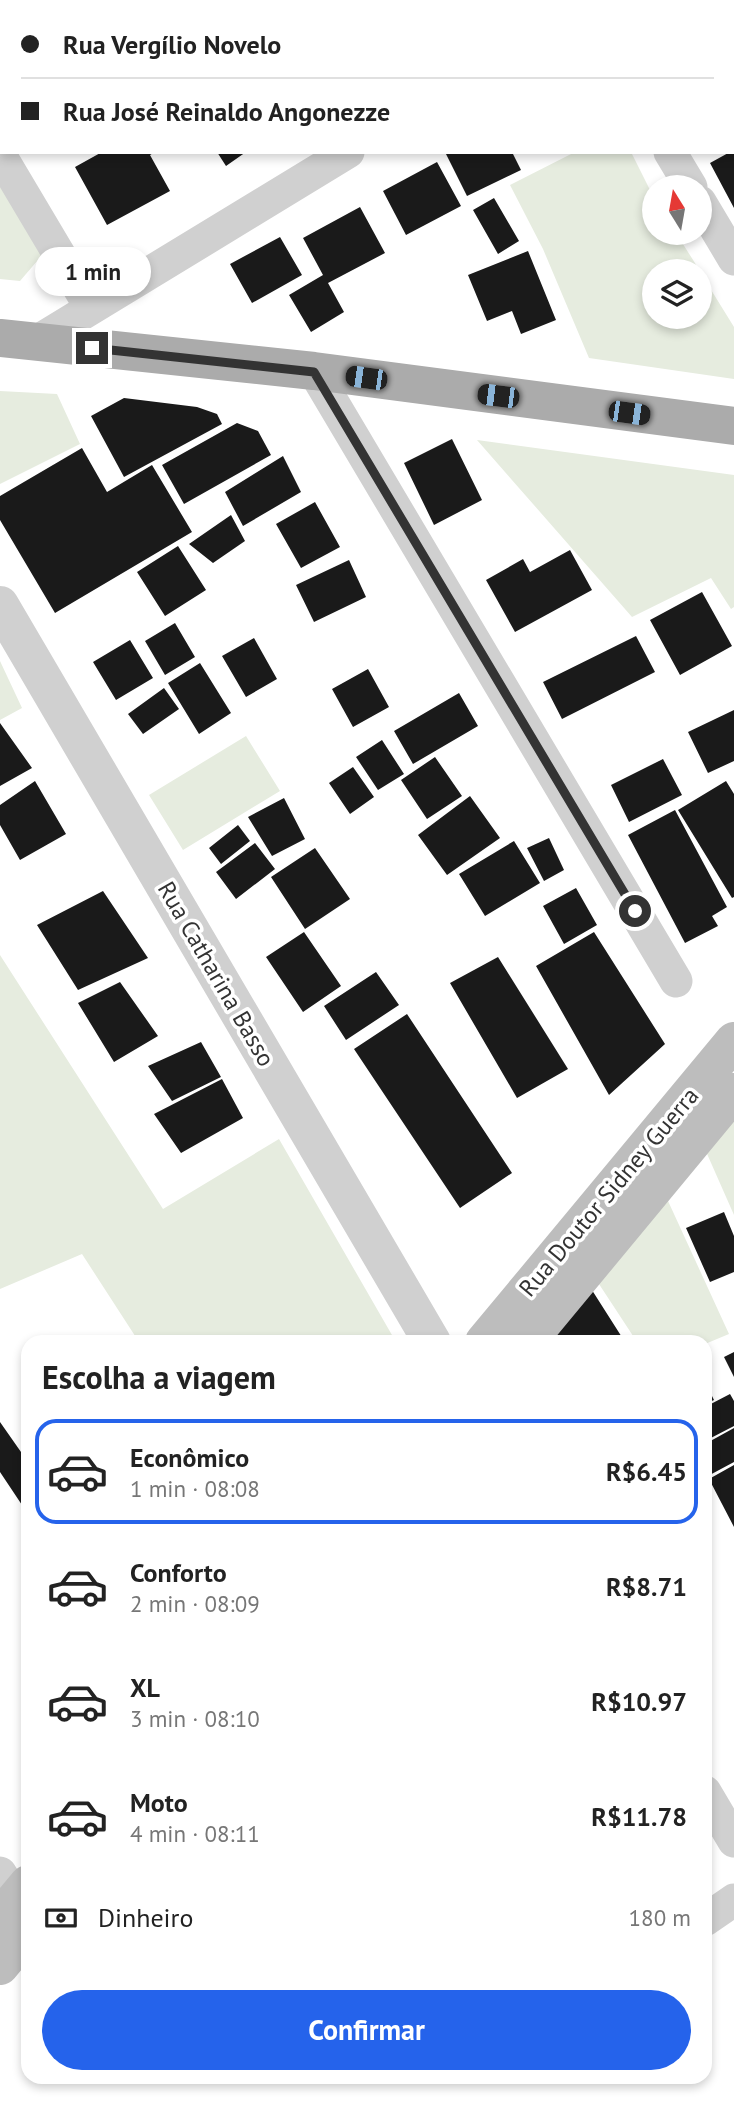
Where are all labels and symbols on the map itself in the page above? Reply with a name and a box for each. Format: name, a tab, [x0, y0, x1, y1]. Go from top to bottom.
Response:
north arrow	[642, 175, 712, 245]
callout: 1 min	[34, 246, 150, 296]
route end	[76, 332, 108, 364]
car	[344, 365, 389, 391]
car	[476, 383, 521, 409]
car	[607, 400, 652, 426]
street label: Rua Catharina Basso	[151, 876, 282, 1072]
route start	[619, 895, 651, 927]
street label: Rua Doutor Sidney Guerra	[512, 1081, 705, 1303]

